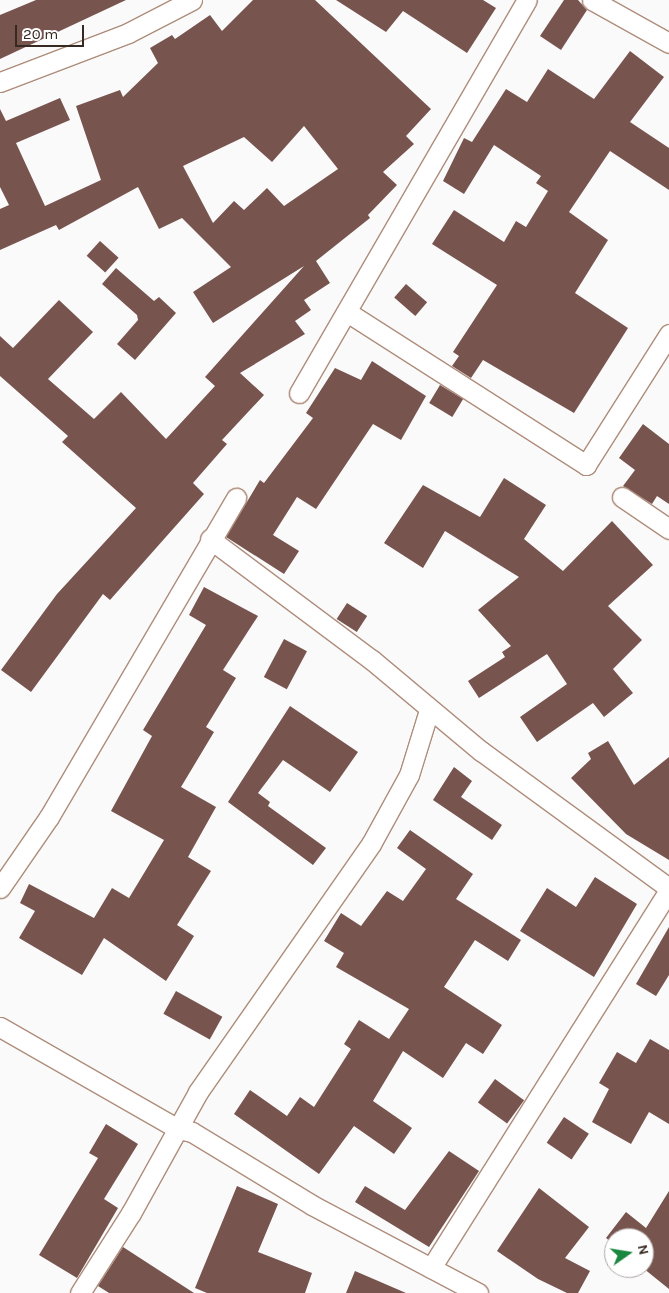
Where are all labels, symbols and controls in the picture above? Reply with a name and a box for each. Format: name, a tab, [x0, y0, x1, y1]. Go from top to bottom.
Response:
scale bar	[18, 15, 86, 47]
text: 20 m	[23, 25, 58, 43]
north arrow	[604, 1228, 654, 1278]
text: N	[634, 1243, 653, 1257]

